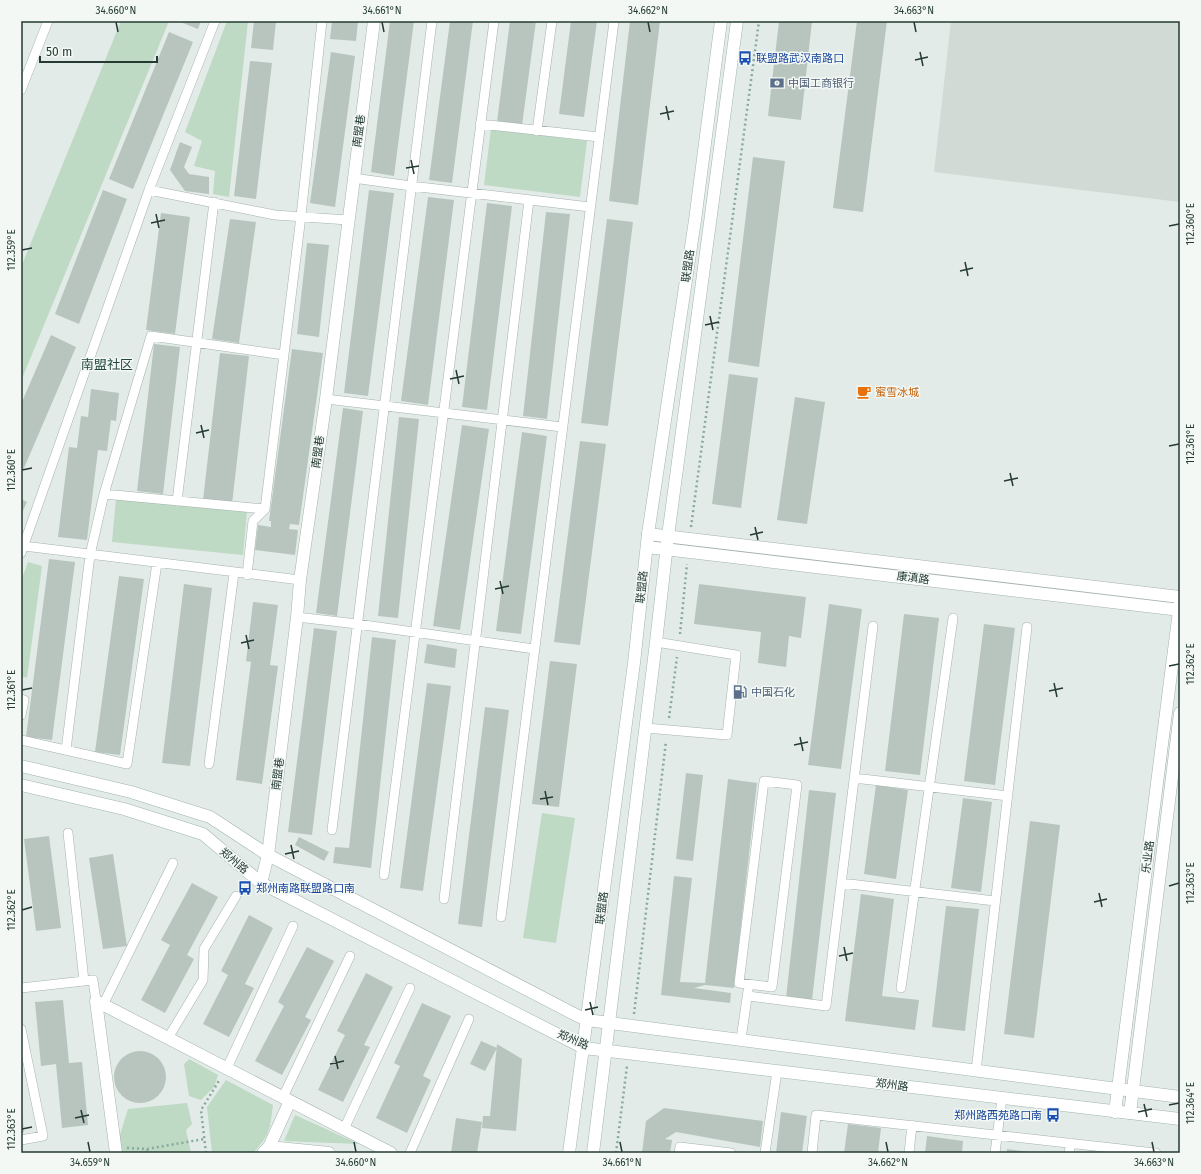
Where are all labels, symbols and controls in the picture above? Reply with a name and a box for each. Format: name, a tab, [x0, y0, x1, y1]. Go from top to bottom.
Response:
text: 34.660°N	[96, 5, 136, 17]
text: 34.661°N	[362, 5, 402, 17]
text: 34.662°N	[628, 5, 668, 17]
text: 34.663°N	[894, 5, 934, 17]
scale bar	[40, 38, 157, 64]
text: 50 m	[46, 45, 72, 59]
bus stop icon: 联盟路武汉南路口	[737, 50, 753, 66]
place label: 联盟路武汉南路口	[756, 52, 844, 65]
bank icon: 中国工商银行	[769, 75, 785, 91]
place label: 中国工商银行	[788, 77, 854, 90]
street label: 南盟巷	[350, 114, 368, 148]
text: 112.360°E	[1185, 203, 1197, 245]
text: 112.359°E	[6, 229, 18, 271]
street label: 联盟路	[679, 249, 697, 283]
district label: 南盟社区	[81, 357, 133, 372]
cafe icon: 蜜雪冰城	[856, 384, 872, 400]
place label: 蜜雪冰城	[875, 386, 919, 399]
text: 112.361°E	[1185, 424, 1197, 464]
street label: 南盟巷	[309, 435, 327, 469]
text: 112.360°E	[6, 449, 18, 491]
street label: 联盟路	[634, 570, 650, 604]
street label: 康滇路	[896, 570, 930, 586]
text: 112.362°E	[1185, 643, 1197, 685]
text: 112.361°E	[6, 670, 18, 710]
fuel station icon: 中国石化	[732, 684, 748, 700]
place label: 中国石化	[751, 686, 795, 699]
street label: 南盟巷	[270, 757, 286, 791]
street label: 乐业路	[1140, 840, 1156, 874]
street label: 郑州路	[217, 845, 251, 877]
text: 112.363°E	[1185, 862, 1197, 904]
bus stop icon: 郑州南路联盟路口南	[237, 880, 253, 896]
place label: 郑州南路联盟路口南	[256, 882, 355, 895]
text: 112.362°E	[6, 889, 18, 931]
street label: 联盟路	[594, 891, 610, 925]
street label: 郑州路	[555, 1028, 591, 1052]
street label: 郑州路	[875, 1077, 909, 1093]
text: 112.364°E	[1185, 1082, 1197, 1124]
bus stop icon: 郑州路西苑路口南	[1045, 1107, 1061, 1123]
text: 112.363°E	[6, 1108, 18, 1150]
place label: 郑州路西苑路口南	[954, 1109, 1042, 1122]
text: 34.659°N	[70, 1157, 110, 1169]
text: 34.660°N	[336, 1157, 376, 1169]
text: 34.661°N	[602, 1157, 642, 1169]
text: 34.662°N	[868, 1157, 908, 1169]
text: 34.663°N	[1134, 1157, 1174, 1169]

